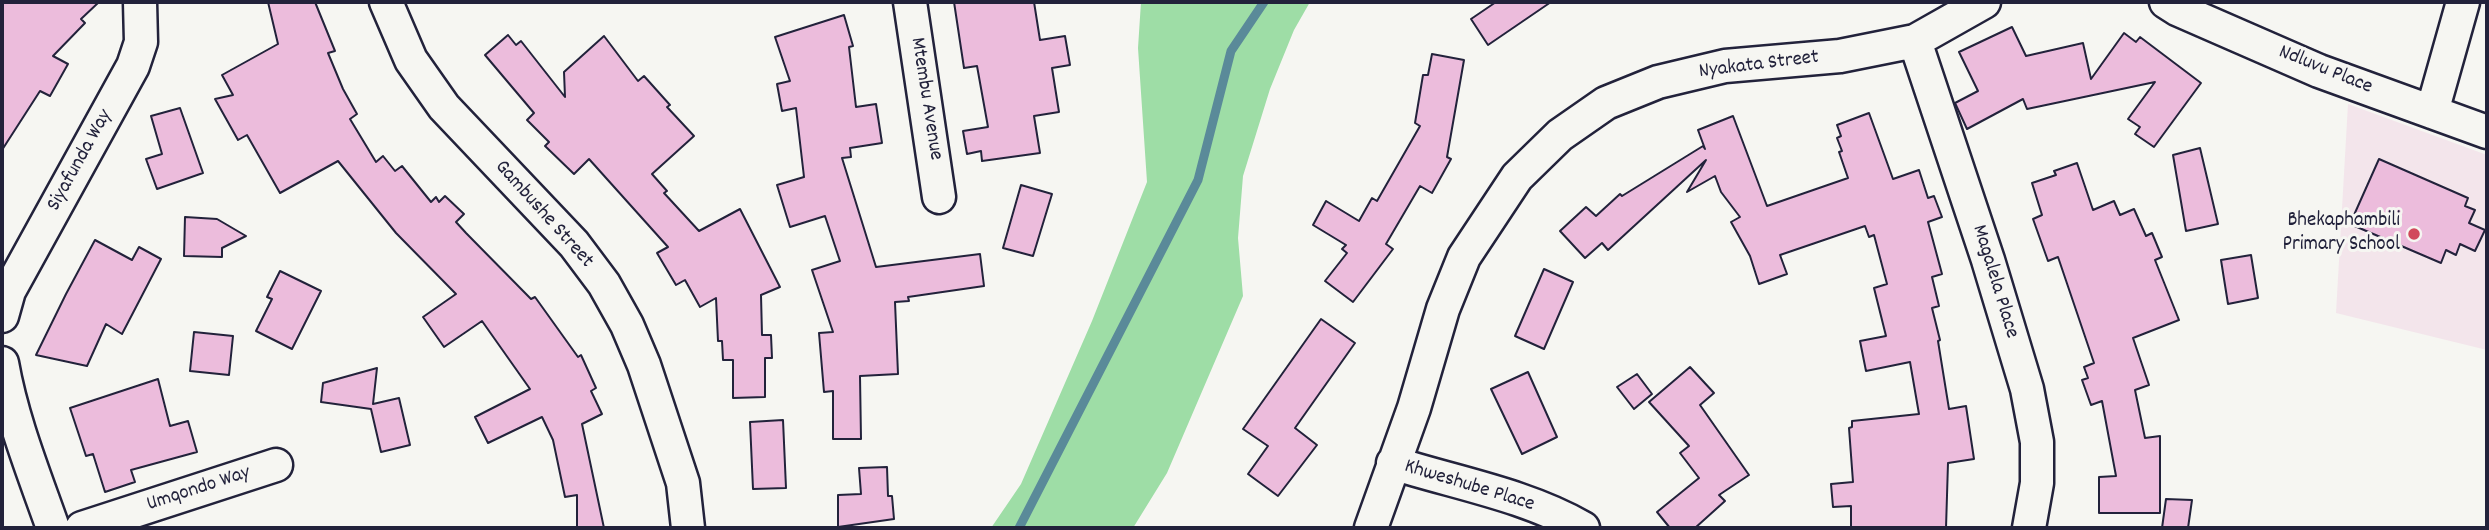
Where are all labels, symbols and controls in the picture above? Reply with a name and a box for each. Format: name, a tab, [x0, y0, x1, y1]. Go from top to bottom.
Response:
street label: Mtembu Avenue	[903, 36, 947, 162]
street label: Ndluvu Place	[2274, 41, 2376, 101]
street label: Nyakata Street	[1698, 46, 1820, 86]
street label: Siyafunda Way	[43, 106, 119, 216]
street label: Gambushe Street	[488, 156, 598, 274]
place label: Bhekaphambili Primary School	[2282, 209, 2400, 259]
street label: Magalela Place	[1965, 222, 2023, 342]
marker: Bhekaphambili Primary School	[2406, 226, 2422, 242]
street label: Khweshube Place	[1401, 455, 1537, 519]
street label: Umqondo Way	[144, 461, 254, 519]

